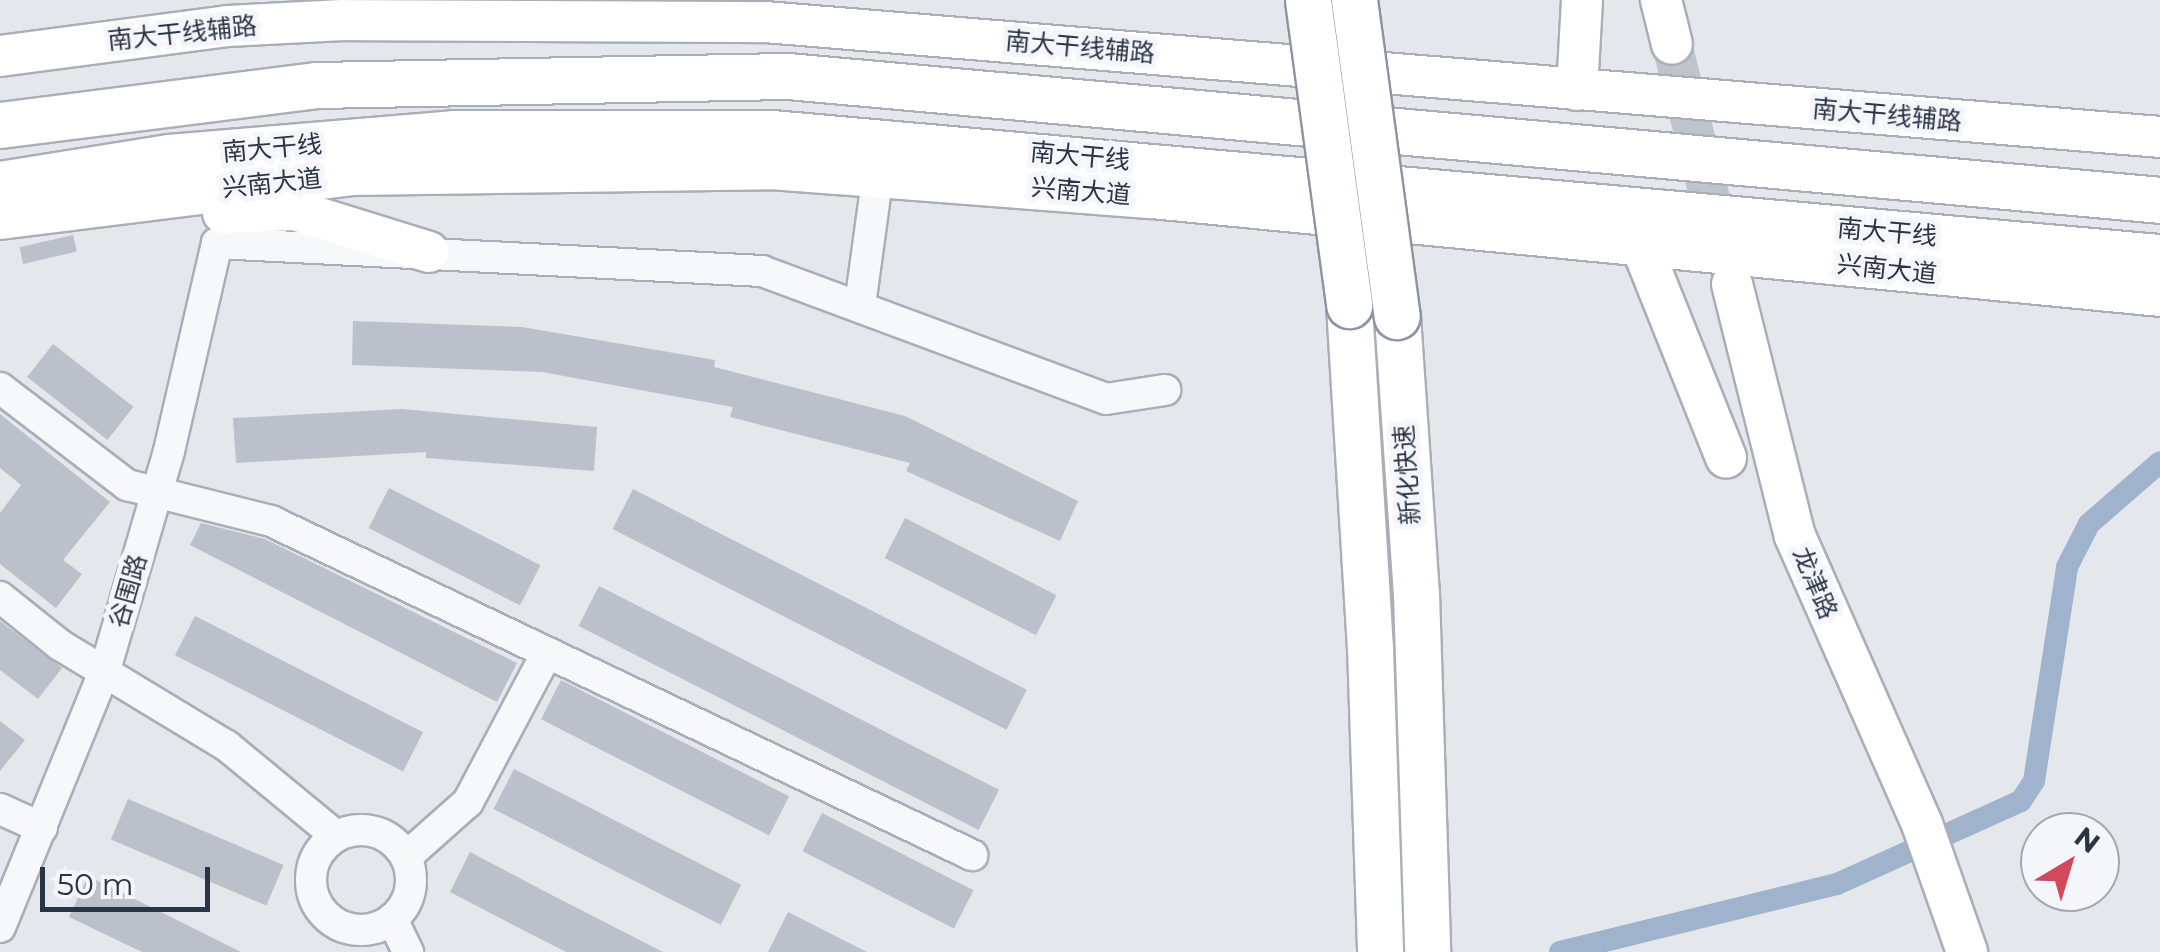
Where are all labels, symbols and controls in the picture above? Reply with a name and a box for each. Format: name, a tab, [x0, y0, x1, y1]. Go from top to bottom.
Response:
street label: 南大干线辅路	[106, 10, 258, 56]
street label: 南大干线辅路	[1004, 26, 1156, 68]
street label: 南大干线辅路	[1811, 94, 1963, 136]
street label: 南大干线	[221, 129, 323, 167]
street label: 南大干线	[1029, 137, 1131, 175]
street label: 兴南大道	[221, 163, 323, 203]
street label: 兴南大道	[1030, 172, 1132, 210]
street label: 南大干线	[1836, 213, 1938, 251]
street label: 兴南大道	[1836, 249, 1938, 289]
street label: 新化快速	[1389, 424, 1425, 526]
street label: 龙津路	[1787, 543, 1843, 623]
street label: 谷围路	[103, 551, 153, 631]
north arrow	[2020, 812, 2120, 912]
text: N	[2068, 820, 2107, 860]
scale bar	[45, 847, 215, 909]
text: 50 m	[57, 866, 134, 903]

